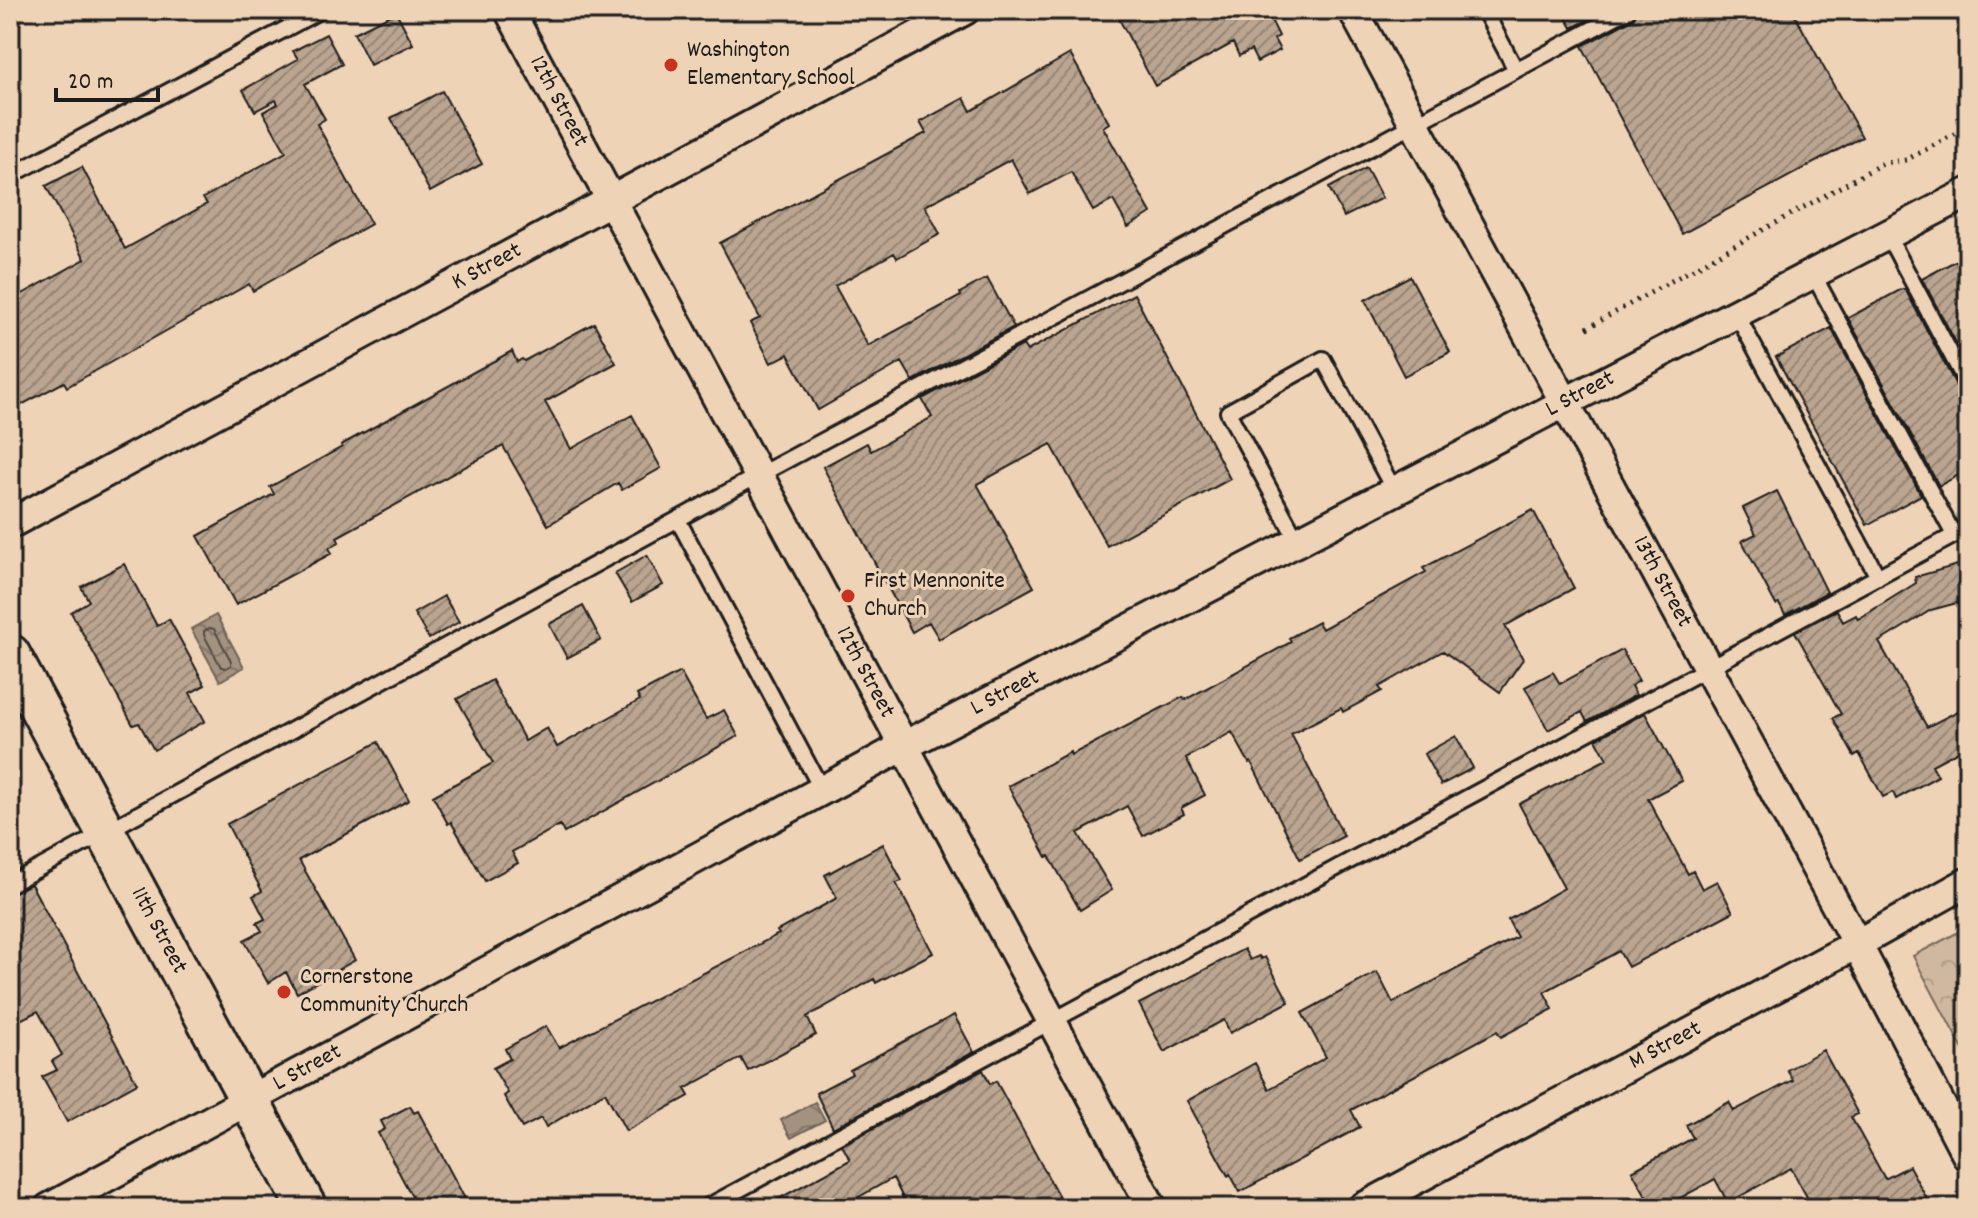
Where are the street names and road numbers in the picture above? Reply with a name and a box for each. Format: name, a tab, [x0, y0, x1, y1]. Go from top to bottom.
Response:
street label: 12th Street	[520, 50, 597, 154]
street label: K Street	[446, 234, 528, 300]
street label: L Street	[1540, 362, 1621, 427]
street label: 13th Street	[1623, 530, 1700, 634]
street label: 12th Street	[826, 621, 903, 725]
street label: L Street	[965, 661, 1046, 725]
street label: 11th Street	[121, 881, 196, 980]
street label: M Street	[1623, 1013, 1708, 1079]
street label: L Street	[267, 1036, 348, 1101]

